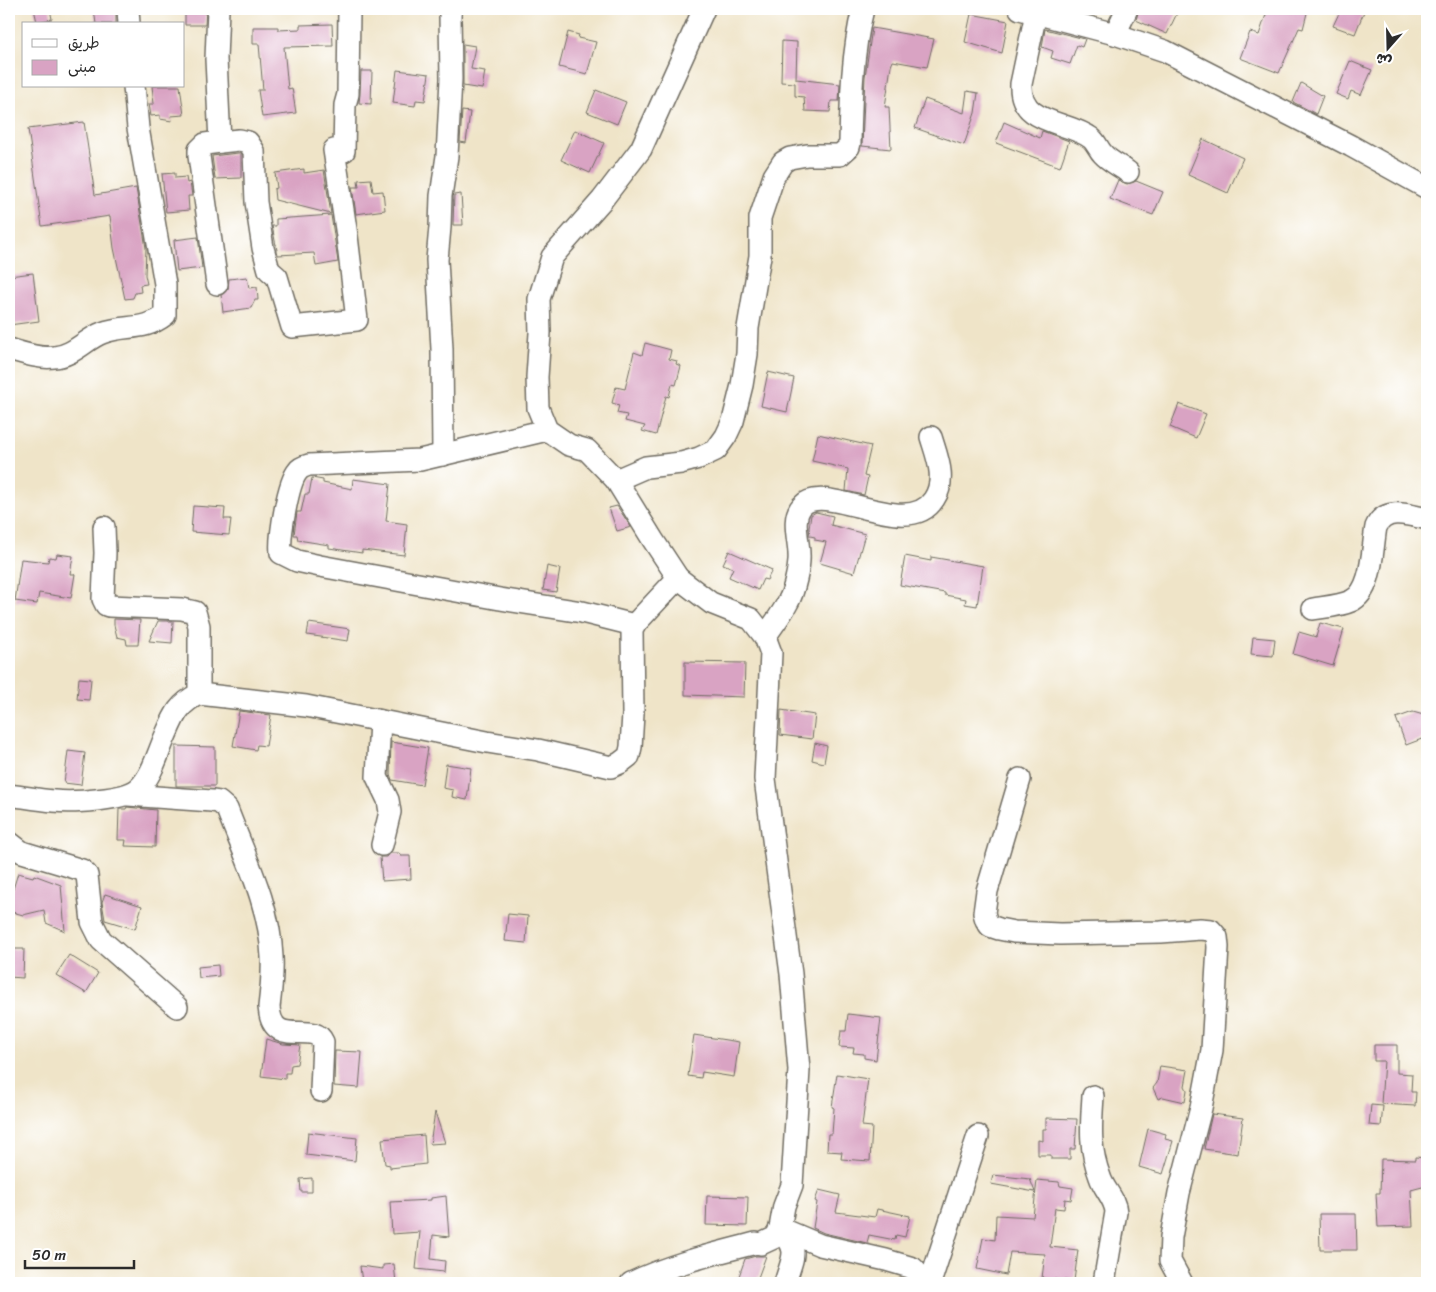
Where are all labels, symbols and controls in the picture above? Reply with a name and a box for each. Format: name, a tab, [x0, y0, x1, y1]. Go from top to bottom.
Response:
legend	[22, 22, 185, 88]
north arrow	[1364, 22, 1414, 72]
text: طريق	[68, 30, 100, 56]
text: ش	[1372, 45, 1395, 74]
text: مبنى	[68, 54, 96, 80]
scale bar	[25, 1237, 134, 1269]
text: 50 m	[32, 1242, 67, 1268]

